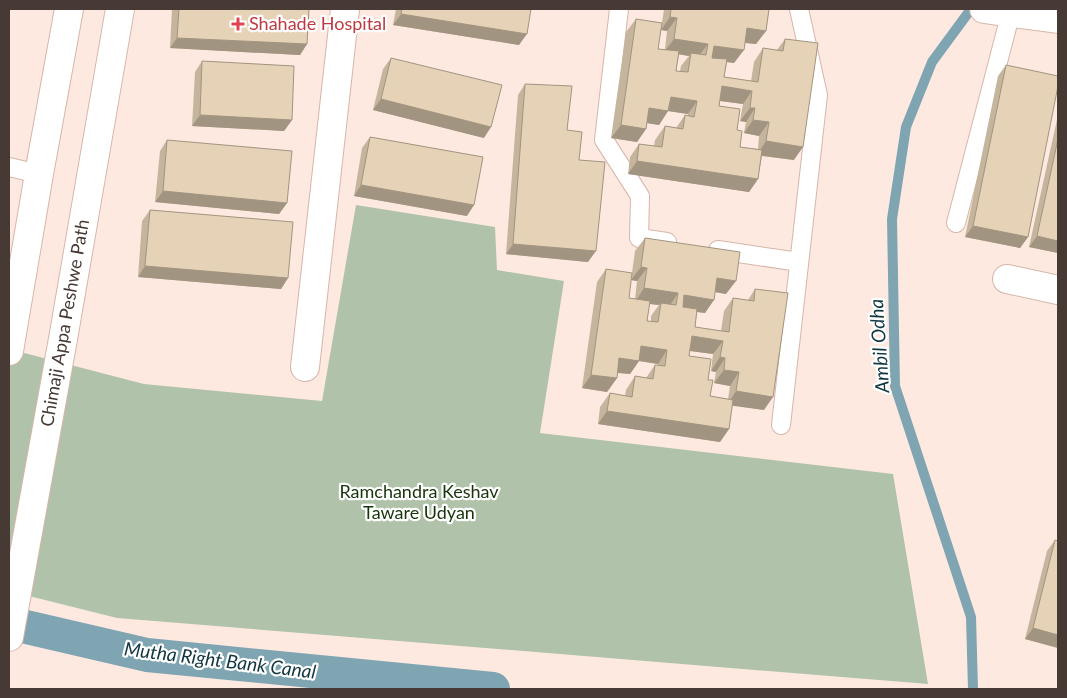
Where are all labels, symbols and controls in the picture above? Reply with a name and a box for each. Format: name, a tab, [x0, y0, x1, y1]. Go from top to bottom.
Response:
place label: Shahade Hospital	[249, 12, 386, 34]
marker: Shahade Hospital	[231, 17, 245, 31]
street label: Chimaji Appa Peshwe Path	[35, 217, 93, 428]
water label: Ambil Odha	[864, 298, 893, 395]
park label: Ramchandra Keshav Taware Udyan	[339, 480, 499, 523]
water label: Mutha Right Bank Canal	[123, 636, 317, 683]

